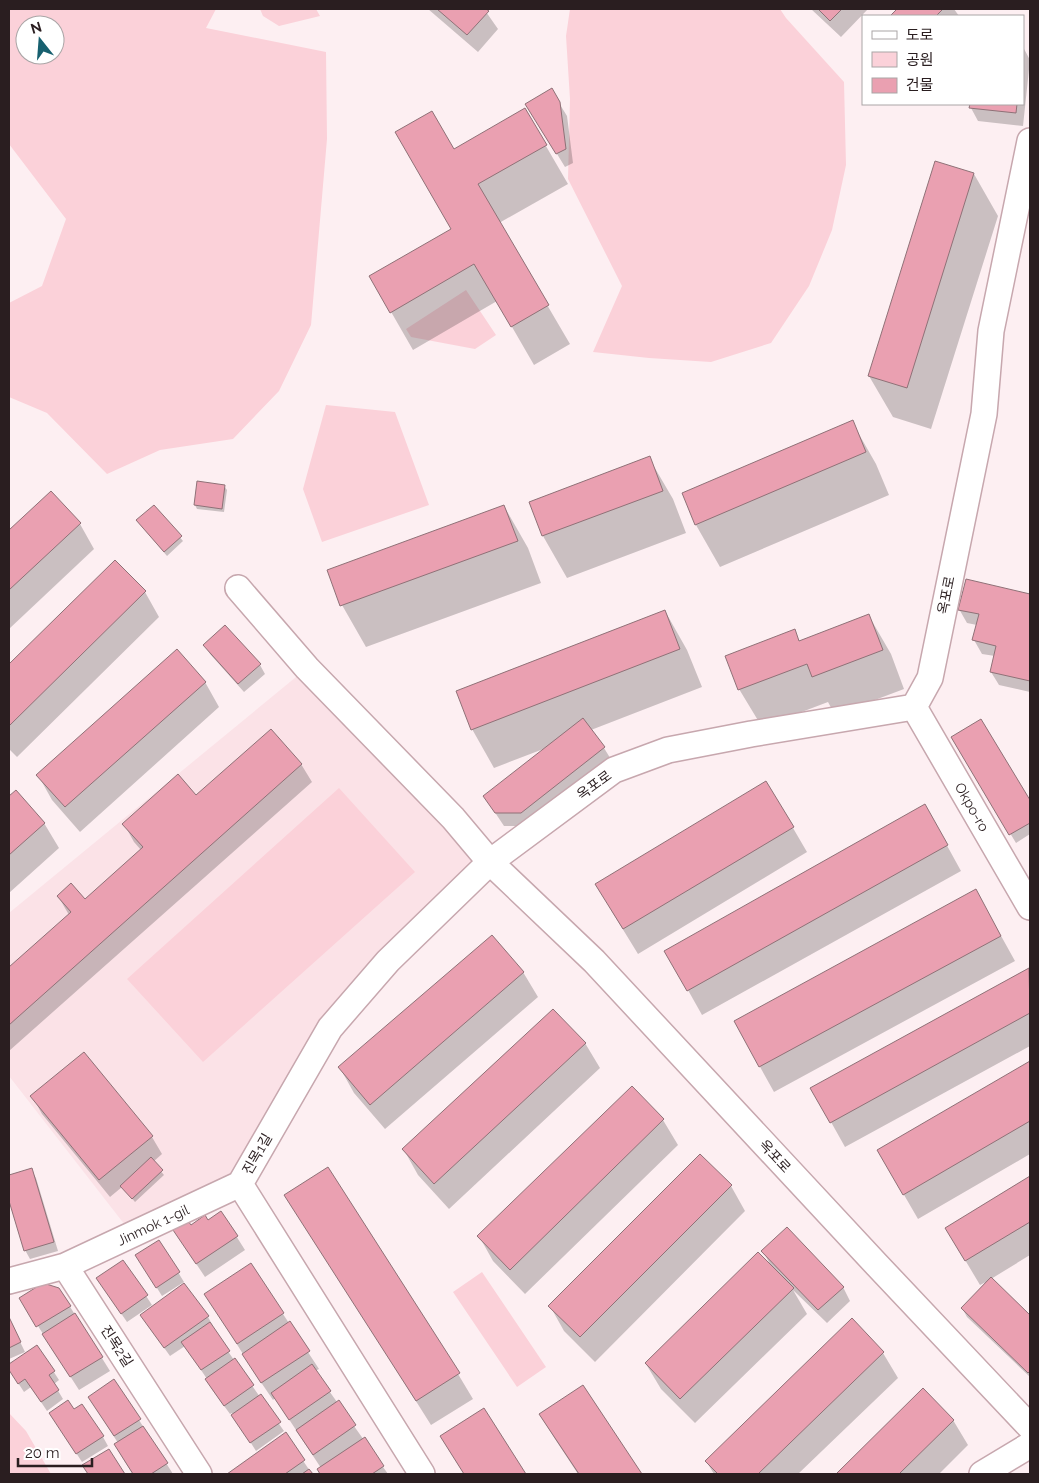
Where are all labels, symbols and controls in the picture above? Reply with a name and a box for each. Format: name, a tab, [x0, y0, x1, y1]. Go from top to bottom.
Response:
north arrow	[15, 15, 65, 65]
legend	[862, 15, 1024, 105]
text: N	[29, 18, 44, 37]
text: 도로	[906, 26, 934, 44]
text: 공원	[906, 51, 934, 69]
text: 건물	[906, 76, 934, 94]
street label: 옥포로	[934, 574, 958, 615]
street label: 옥포로	[574, 767, 614, 803]
street label: Okpo-ro	[952, 780, 992, 834]
street label: 진목1길	[239, 1131, 275, 1177]
street label: 옥포로	[756, 1136, 794, 1176]
street label: Jinmok 1-gil	[115, 1201, 192, 1249]
street label: 진목2길	[98, 1322, 136, 1370]
scale bar	[18, 1436, 91, 1468]
text: 20 m	[25, 1444, 60, 1462]

